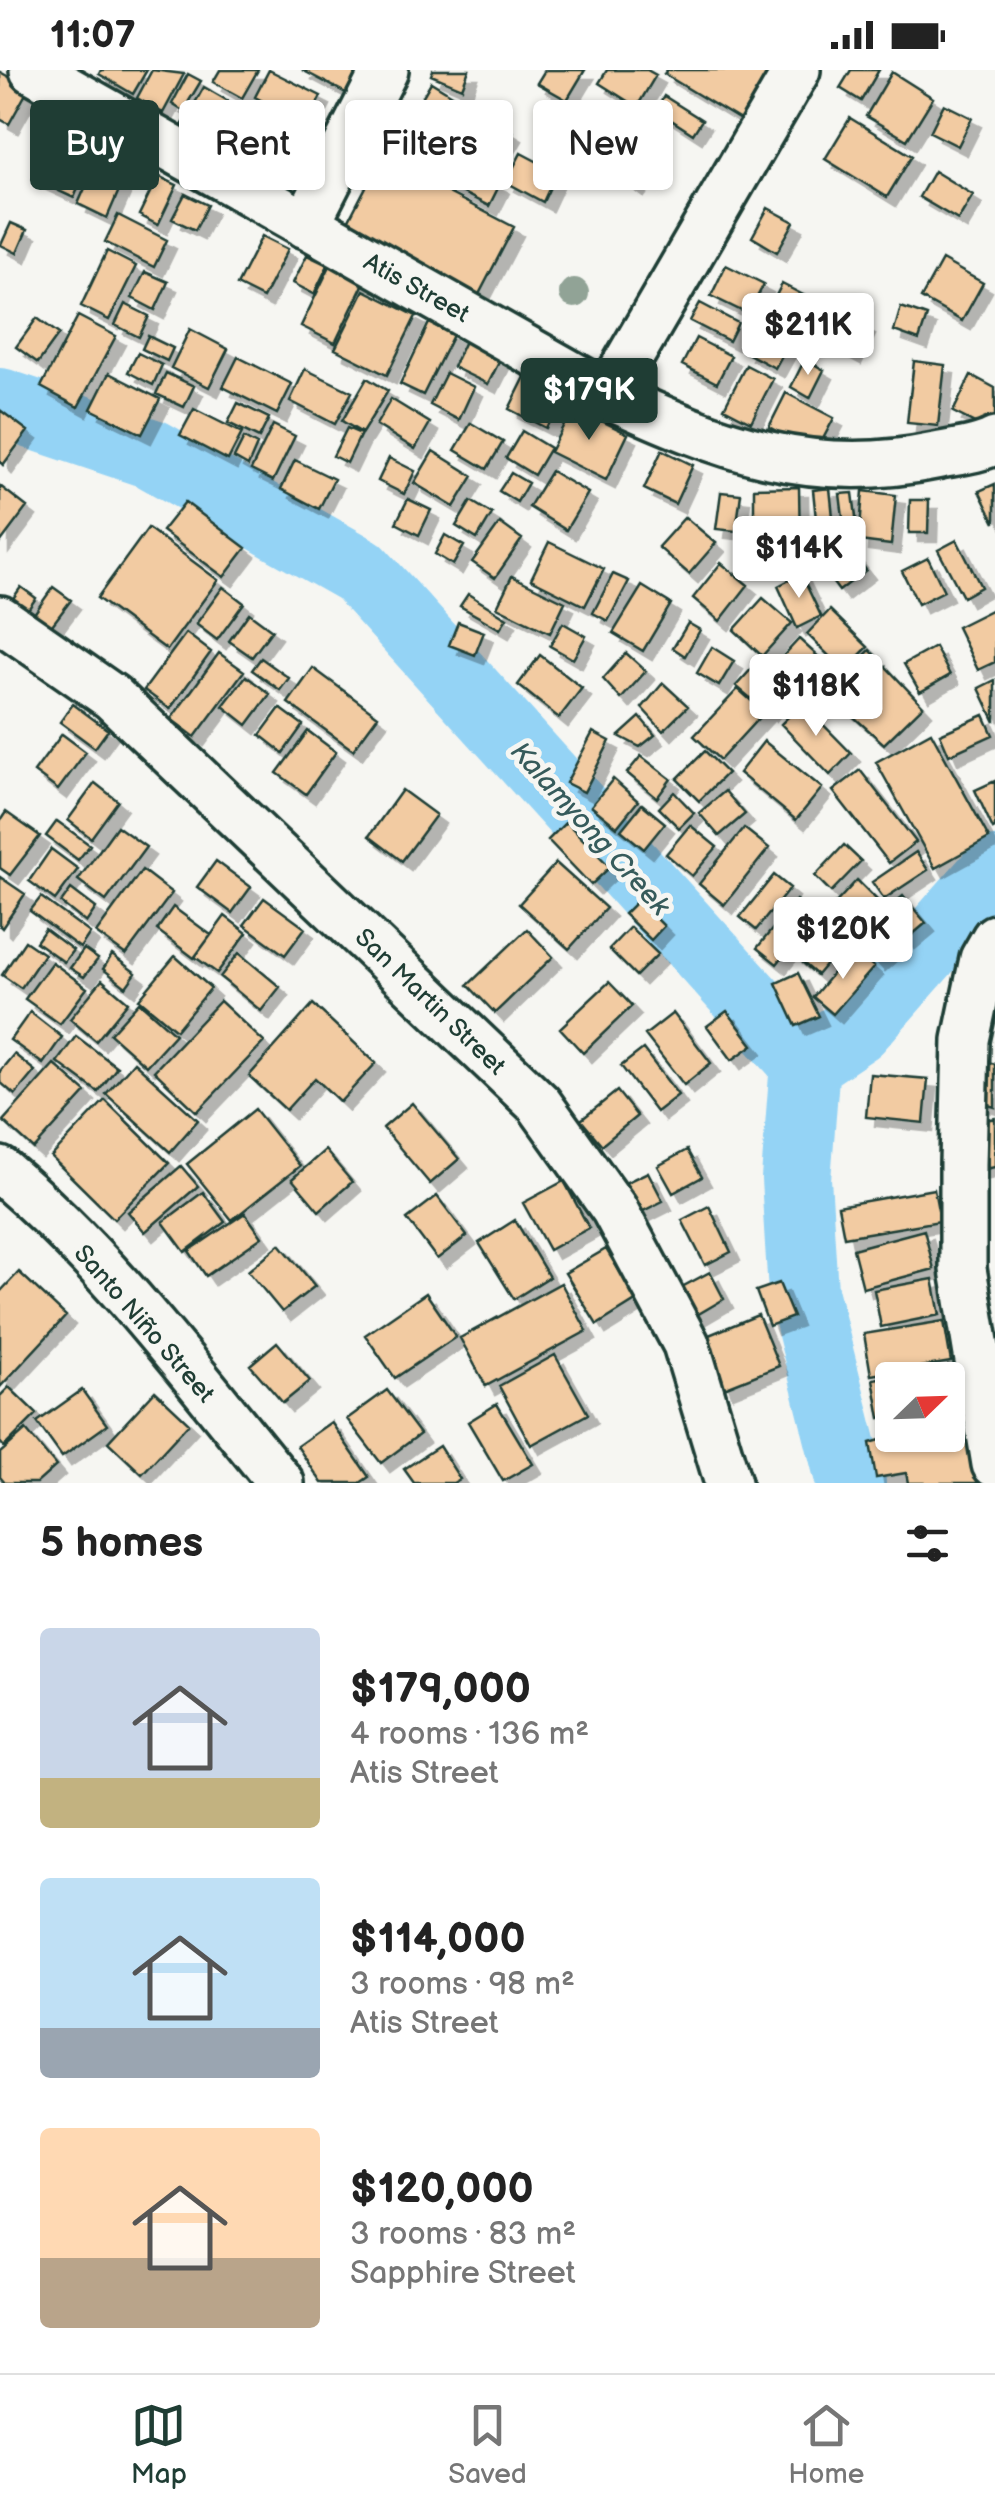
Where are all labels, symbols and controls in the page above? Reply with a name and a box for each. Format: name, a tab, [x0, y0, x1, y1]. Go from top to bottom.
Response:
text: 11:07	[50, 13, 136, 58]
chip: Buy	[30, 100, 159, 190]
chip: Rent	[179, 100, 325, 190]
chip: Filters	[345, 100, 513, 190]
chip: New	[533, 100, 673, 190]
street label: Atis Street	[358, 247, 475, 330]
pin: $211K	[738, 293, 878, 378]
text: $211K	[764, 306, 852, 345]
pin: $179K	[519, 358, 659, 443]
text: $179K	[543, 371, 635, 410]
pin: $114K	[729, 516, 869, 601]
text: $114K	[755, 529, 843, 568]
pin: $118K	[746, 654, 886, 739]
text: $118K	[771, 667, 861, 706]
water label: Kalamyong Creek	[503, 735, 677, 924]
pin: $120K	[773, 897, 913, 982]
text: $120K	[796, 910, 890, 949]
street label: San Martin Street	[348, 922, 512, 1082]
street label: Santo Niño Street	[67, 1239, 221, 1410]
north arrow	[875, 1362, 965, 1452]
map controls	[875, 1362, 965, 1452]
icon: filters	[900, 1516, 955, 1571]
text: 5 homes	[40, 1518, 203, 1569]
text: $179,000	[350, 1664, 531, 1715]
icon: home	[120, 1668, 240, 1788]
text: 4 rooms · 136 m²	[350, 1715, 589, 1754]
text: Atis Street	[350, 1754, 499, 1793]
text: $114,000	[350, 1914, 526, 1965]
icon: home	[120, 1918, 240, 2038]
text: 3 rooms · 98 m²	[350, 1965, 575, 2004]
text: Atis Street	[350, 2004, 499, 2043]
text: $120,000	[350, 2164, 534, 2215]
icon: home	[120, 2168, 240, 2288]
text: 3 rooms · 83 m²	[350, 2215, 576, 2254]
text: Sapphire Street	[350, 2254, 576, 2293]
tab: Map	[131, 2398, 187, 2491]
tab: Saved	[448, 2398, 527, 2491]
tab: Home	[788, 2398, 864, 2491]

